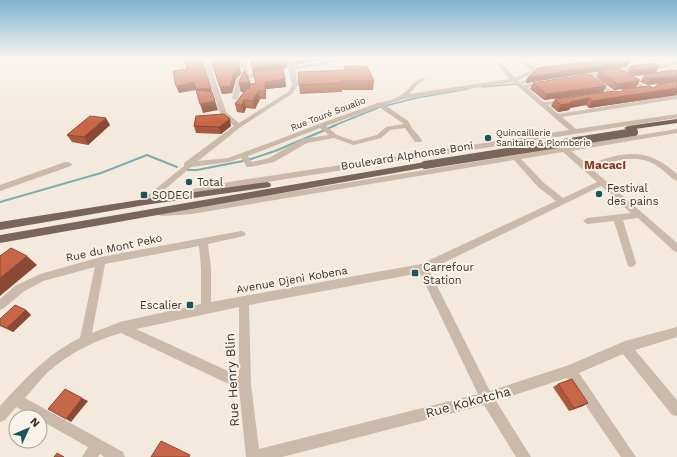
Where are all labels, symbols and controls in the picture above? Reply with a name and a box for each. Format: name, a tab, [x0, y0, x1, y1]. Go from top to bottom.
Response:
street label: Rue Touré Soualio	[289, 95, 367, 133]
place label: Quincaillerie Sanitaire & Plomberie	[496, 128, 591, 148]
marker: Quincaillerie Sanitaire & Plomberie	[483, 133, 493, 143]
street label: Boulevard Alphonse Boni	[340, 139, 474, 173]
district label: Macaci	[584, 158, 626, 172]
place label: Total	[197, 176, 224, 189]
marker: Total	[184, 177, 194, 187]
place label: Festival des pains	[607, 182, 659, 208]
place label: SODECI	[152, 189, 193, 202]
marker: Festival des pains	[594, 189, 604, 199]
marker: SODECI	[139, 190, 149, 200]
street label: Rue du Mont Peko	[65, 231, 163, 265]
place label: Carrefour Station	[423, 261, 474, 287]
street label: Avenue Djeni Kobena	[235, 264, 349, 296]
marker: Carrefour Station	[410, 268, 420, 278]
place label: Escalier	[140, 299, 183, 312]
marker: Escalier	[185, 300, 195, 310]
street label: Rue Henry Blin	[222, 333, 242, 427]
street label: Rue Kokotcha	[424, 383, 513, 421]
north arrow	[8, 409, 48, 449]
text: N	[27, 415, 42, 430]

